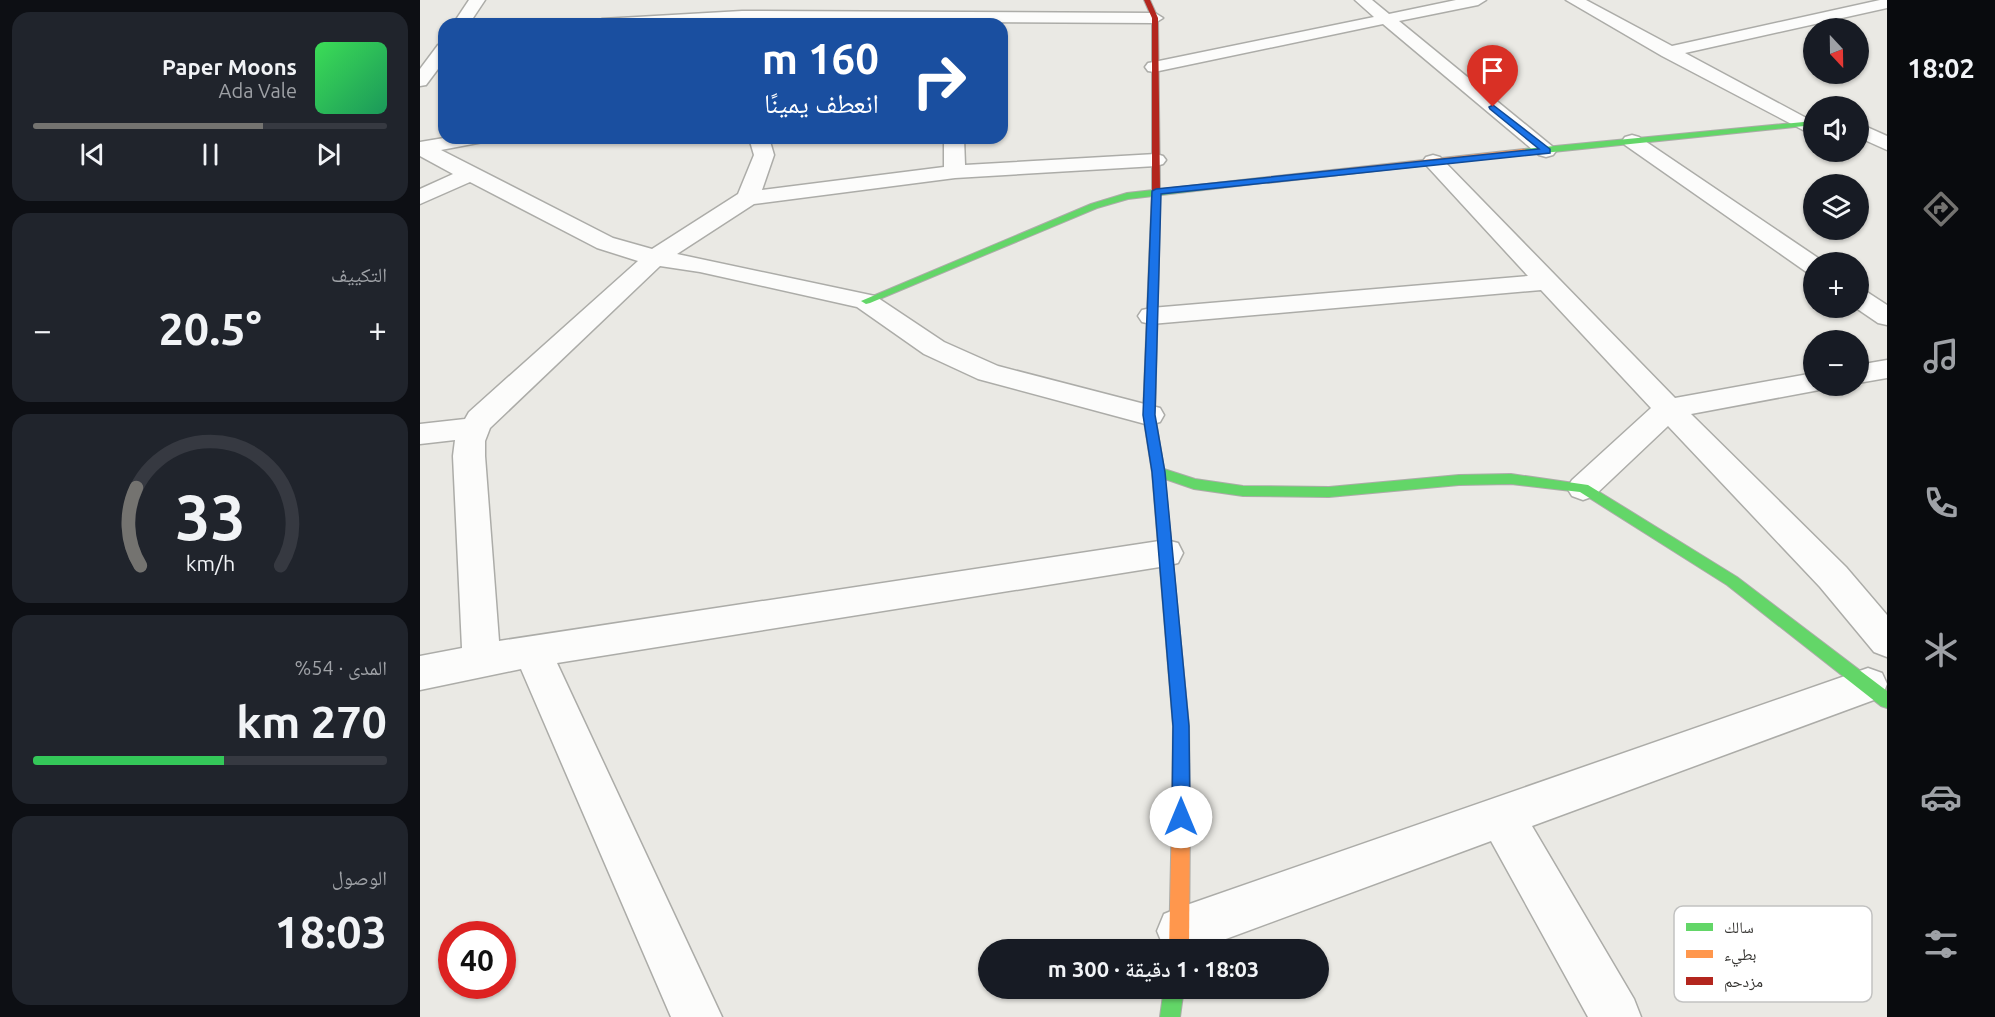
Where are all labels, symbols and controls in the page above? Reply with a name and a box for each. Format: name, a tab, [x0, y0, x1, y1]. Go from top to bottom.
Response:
north arrow	[1803, 18, 1869, 84]
map controls	[1803, 18, 1869, 396]
text: 160 m	[762, 35, 879, 82]
icon: right	[900, 42, 978, 120]
pin	[1467, 45, 1518, 107]
text: 18:02	[1907, 53, 1975, 83]
text: Paper Moons	[162, 54, 297, 79]
icon: arrive	[1476, 54, 1509, 87]
text: Ada Vale	[219, 79, 297, 102]
text: انعطف يمينًا	[764, 88, 879, 118]
button: sound	[1803, 96, 1869, 162]
icon: previous	[76, 138, 109, 171]
icon: pause	[194, 138, 227, 171]
icon: next	[312, 138, 345, 171]
button: layers	[1803, 174, 1869, 240]
icon: directions	[1920, 188, 1962, 230]
button: +	[1803, 252, 1869, 318]
text: التكييف	[331, 263, 387, 286]
text: 20.5°	[158, 303, 262, 354]
text: −	[33, 311, 52, 348]
text: +	[368, 311, 387, 348]
button: −	[1803, 330, 1869, 396]
icon: music	[1920, 335, 1962, 377]
text: 33	[175, 482, 245, 552]
icon: phone	[1920, 482, 1962, 524]
text: km/h	[185, 551, 235, 575]
icon: climate	[1920, 629, 1962, 671]
text: المدى · 54%	[294, 656, 387, 679]
text: 270 km	[236, 696, 387, 747]
icon: car	[1920, 776, 1962, 818]
position arrow	[1149, 785, 1213, 849]
text: الوصول	[332, 866, 387, 889]
text: 18:03	[274, 906, 387, 957]
legend	[1674, 906, 1872, 1002]
text: سالك	[1724, 918, 1754, 936]
speed limit sign: 40	[438, 921, 516, 999]
icon: filters	[1920, 923, 1962, 965]
text: بطيء	[1724, 945, 1756, 967]
text: 18:03 · 1 دقيقة · 300 m	[1048, 956, 1259, 981]
text: مزدحم	[1724, 972, 1763, 992]

